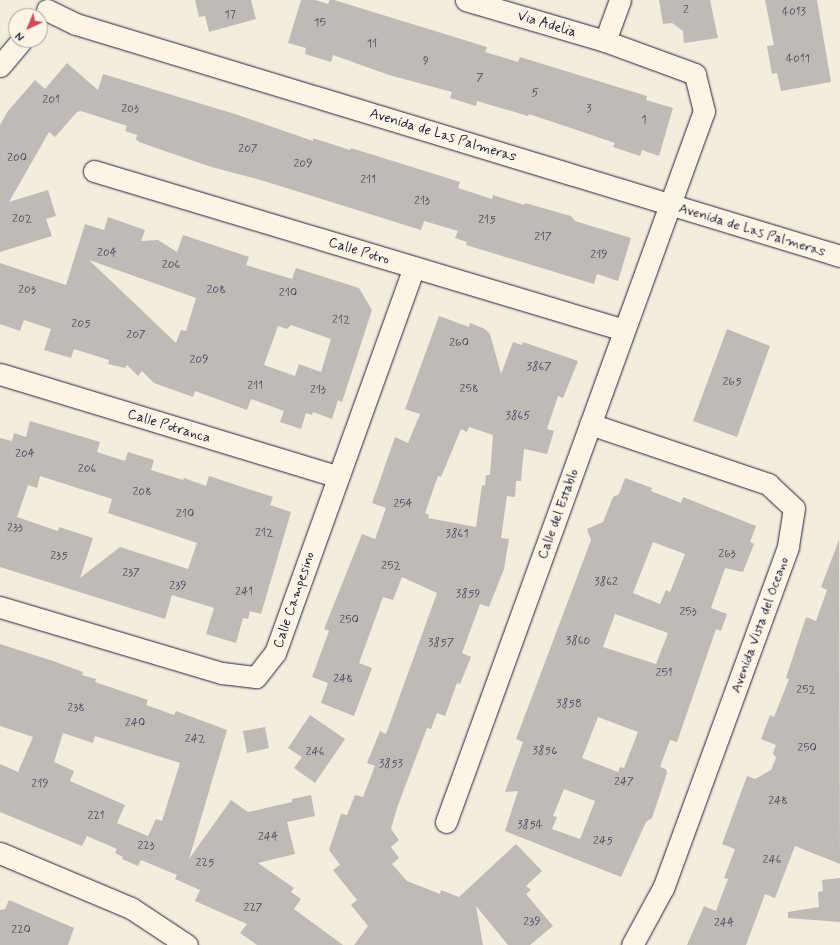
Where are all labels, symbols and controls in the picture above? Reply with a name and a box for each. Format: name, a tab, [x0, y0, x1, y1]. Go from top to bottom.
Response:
house number: 2	[683, 4, 689, 18]
house number: 4013	[782, 6, 806, 20]
street label: Via Adelia	[516, 7, 578, 41]
north arrow	[8, 8, 48, 48]
house number: 17	[224, 9, 236, 23]
house number: 15	[314, 17, 326, 31]
text: N	[13, 28, 28, 43]
house number: 11	[367, 38, 377, 52]
house number: 4011	[786, 53, 810, 67]
house number: 9	[423, 55, 429, 69]
house number: 7	[476, 72, 484, 86]
house number: 5	[531, 87, 539, 101]
house number: 201	[42, 94, 60, 108]
house number: 203	[121, 103, 139, 117]
house number: 3	[586, 103, 592, 117]
street label: Avenida de Las Palmeras	[367, 104, 519, 166]
house number: 1	[641, 114, 647, 128]
house number: 207	[238, 143, 258, 157]
house number: 200	[7, 152, 27, 166]
house number: 209	[293, 158, 313, 172]
house number: 211	[360, 174, 376, 188]
house number: 213	[414, 195, 430, 209]
street label: Avenida de Las Palmeras	[676, 199, 828, 261]
house number: 202	[12, 213, 32, 227]
house number: 215	[478, 214, 496, 228]
house number: 217	[534, 231, 552, 245]
street label: Calle Potro	[327, 234, 391, 268]
house number: 204	[97, 247, 117, 261]
house number: 219	[590, 249, 608, 263]
house number: 206	[162, 259, 180, 273]
house number: 203	[18, 284, 36, 298]
house number: 208	[206, 284, 226, 298]
house number: 210	[279, 287, 297, 301]
house number: 212	[332, 314, 350, 328]
house number: 205	[71, 318, 91, 332]
house number: 207	[126, 329, 146, 343]
house number: 260	[449, 337, 469, 351]
house number: 209	[189, 354, 209, 368]
house number: 3867	[527, 361, 551, 375]
house number: 265	[722, 376, 742, 390]
house number: 211	[247, 380, 263, 394]
house number: 258	[460, 383, 478, 397]
house number: 213	[310, 384, 326, 398]
street label: Calle Potranca	[126, 405, 212, 447]
house number: 3865	[506, 410, 530, 424]
house number: 204	[15, 448, 35, 462]
house number: 206	[78, 463, 96, 477]
street label: Calle del Establo	[534, 466, 582, 562]
house number: 208	[132, 486, 152, 500]
house number: 254	[393, 498, 413, 512]
house number: 210	[176, 508, 194, 522]
house number: 233	[7, 522, 23, 536]
house number: 212	[255, 527, 273, 541]
house number: 3861	[445, 528, 469, 542]
house number: 263	[718, 548, 736, 562]
house number: 235	[50, 550, 68, 564]
street label: Calle Campesino	[270, 550, 318, 650]
street label: Avenida Vista del Oceano	[727, 553, 793, 697]
house number: 252	[381, 560, 401, 574]
house number: 237	[122, 567, 140, 581]
house number: 3862	[594, 576, 618, 590]
house number: 239	[169, 580, 187, 594]
house number: 241	[235, 586, 253, 600]
house number: 3859	[456, 588, 480, 602]
house number: 253	[679, 606, 697, 620]
house number: 250	[339, 614, 359, 628]
house number: 3860	[566, 635, 590, 649]
house number: 3857	[428, 637, 454, 651]
house number: 251	[656, 667, 672, 681]
house number: 248	[333, 673, 353, 687]
house number: 252	[796, 684, 816, 698]
house number: 3858	[556, 698, 582, 712]
house number: 238	[67, 702, 85, 716]
house number: 240	[125, 717, 145, 731]
house number: 242	[185, 733, 205, 747]
house number: 250	[797, 742, 817, 756]
house number: 3856	[533, 745, 557, 759]
house number: 246	[306, 746, 324, 760]
house number: 3853	[379, 758, 403, 772]
house number: 247	[614, 776, 634, 790]
house number: 219	[31, 778, 49, 792]
house number: 248	[768, 795, 788, 809]
house number: 221	[88, 810, 104, 824]
house number: 3854	[517, 819, 543, 833]
house number: 244	[258, 831, 278, 845]
house number: 245	[593, 835, 613, 849]
house number: 223	[137, 840, 155, 854]
house number: 246	[763, 854, 781, 868]
house number: 225	[196, 857, 214, 871]
house number: 227	[244, 902, 262, 916]
house number: 239	[523, 916, 541, 930]
house number: 244	[714, 917, 734, 931]
house number: 220	[11, 924, 31, 938]

